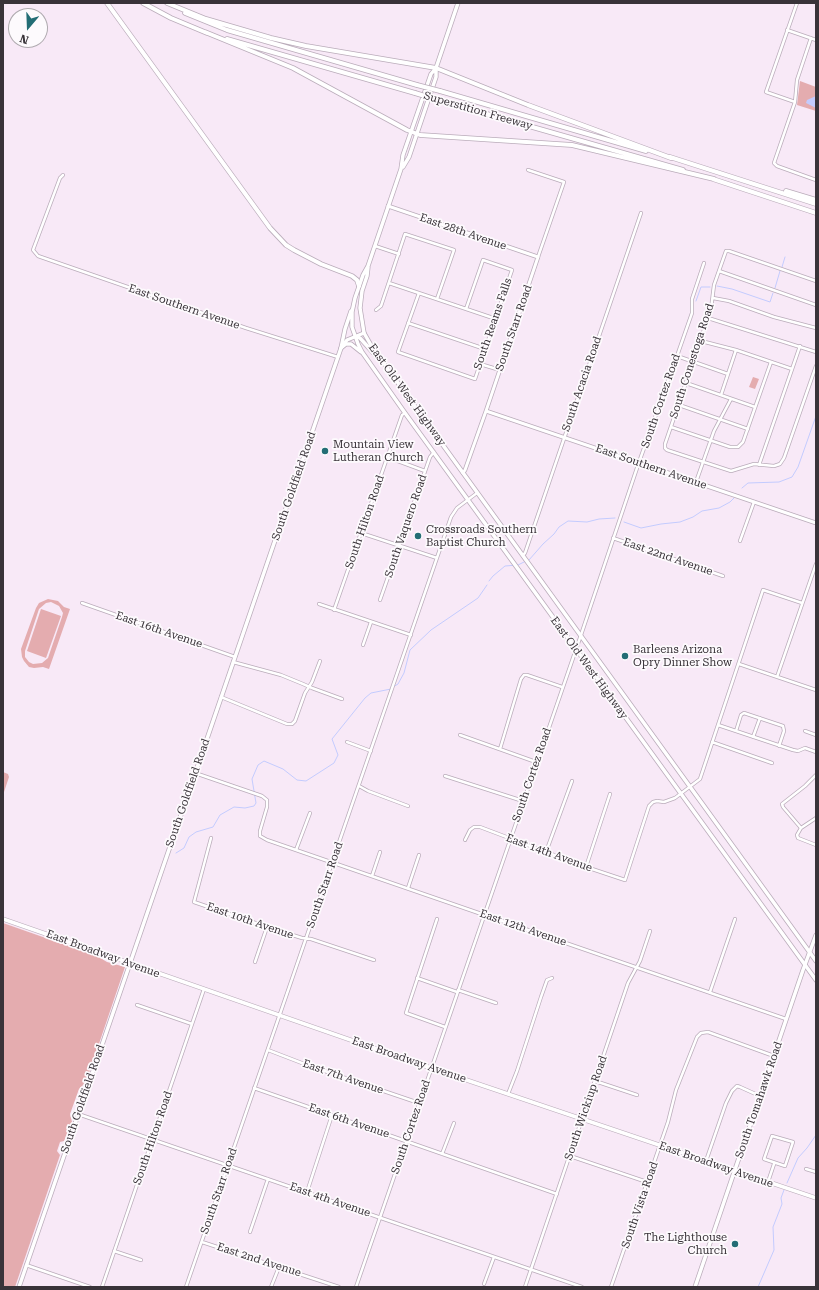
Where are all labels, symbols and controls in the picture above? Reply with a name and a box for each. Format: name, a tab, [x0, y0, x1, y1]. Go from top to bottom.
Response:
north arrow	[8, 8, 48, 48]
text: N	[18, 31, 30, 46]
street label: Superstition Freeway	[422, 89, 534, 133]
street label: East 28th Avenue	[418, 211, 508, 253]
street label: South Reams Falls	[471, 276, 515, 372]
street label: East Southern Avenue	[127, 282, 241, 332]
street label: South Starr Road	[493, 283, 535, 373]
street label: South Conestoga Road	[667, 302, 717, 420]
street label: South Acacia Road	[560, 335, 604, 433]
street label: East Old West Highway	[366, 341, 448, 449]
street label: South Cortez Road	[639, 352, 683, 450]
street label: South Goldfield Road	[269, 430, 319, 542]
place label: Mountain View Lutheran Church	[333, 438, 424, 464]
street label: East Southern Avenue	[594, 442, 708, 492]
marker: Mountain View Lutheran Church	[320, 446, 330, 456]
street label: South Hilton Road	[343, 473, 387, 571]
street label: South Vaquero Road	[382, 473, 430, 579]
place label: Crossroads Southern Baptist Church	[426, 523, 537, 549]
marker: Crossroads Southern Baptist Church	[413, 531, 423, 541]
street label: East 22nd Avenue	[621, 535, 715, 579]
street label: East 16th Avenue	[114, 609, 204, 651]
street label: East Old West Highway	[548, 614, 630, 722]
place label: Barleens Arizona Opry Dinner Show	[633, 643, 732, 669]
marker: Barleens Arizona Opry Dinner Show	[620, 651, 630, 661]
street label: South Cortez Road	[510, 726, 554, 824]
street label: South Goldfield Road	[163, 737, 213, 849]
street label: East 14th Avenue	[504, 831, 594, 875]
street label: South Starr Road	[304, 840, 346, 930]
street label: East 10th Avenue	[205, 900, 295, 942]
street label: East 12th Avenue	[478, 907, 568, 949]
street label: East Broadway Avenue	[44, 927, 162, 981]
street label: East Broadway Avenue	[350, 1034, 468, 1086]
street label: South Tomahawk Road	[733, 1040, 785, 1160]
street label: South Goldfield Road	[58, 1043, 108, 1155]
street label: South Wickiup Road	[562, 1054, 610, 1162]
street label: East 7th Avenue	[301, 1057, 385, 1097]
street label: South Cortez Road	[389, 1078, 433, 1176]
street label: South Hilton Road	[131, 1089, 175, 1187]
street label: East 6th Avenue	[307, 1101, 391, 1141]
street label: East Broadway Avenue	[657, 1139, 775, 1191]
street label: South Starr Road	[198, 1146, 240, 1236]
street label: South Vista Road	[619, 1160, 661, 1250]
street label: East 4th Avenue	[288, 1180, 372, 1220]
place label: The Lighthouse Church	[644, 1231, 727, 1257]
marker: The Lighthouse Church	[730, 1239, 740, 1249]
street label: East 2nd Avenue	[215, 1240, 303, 1280]

